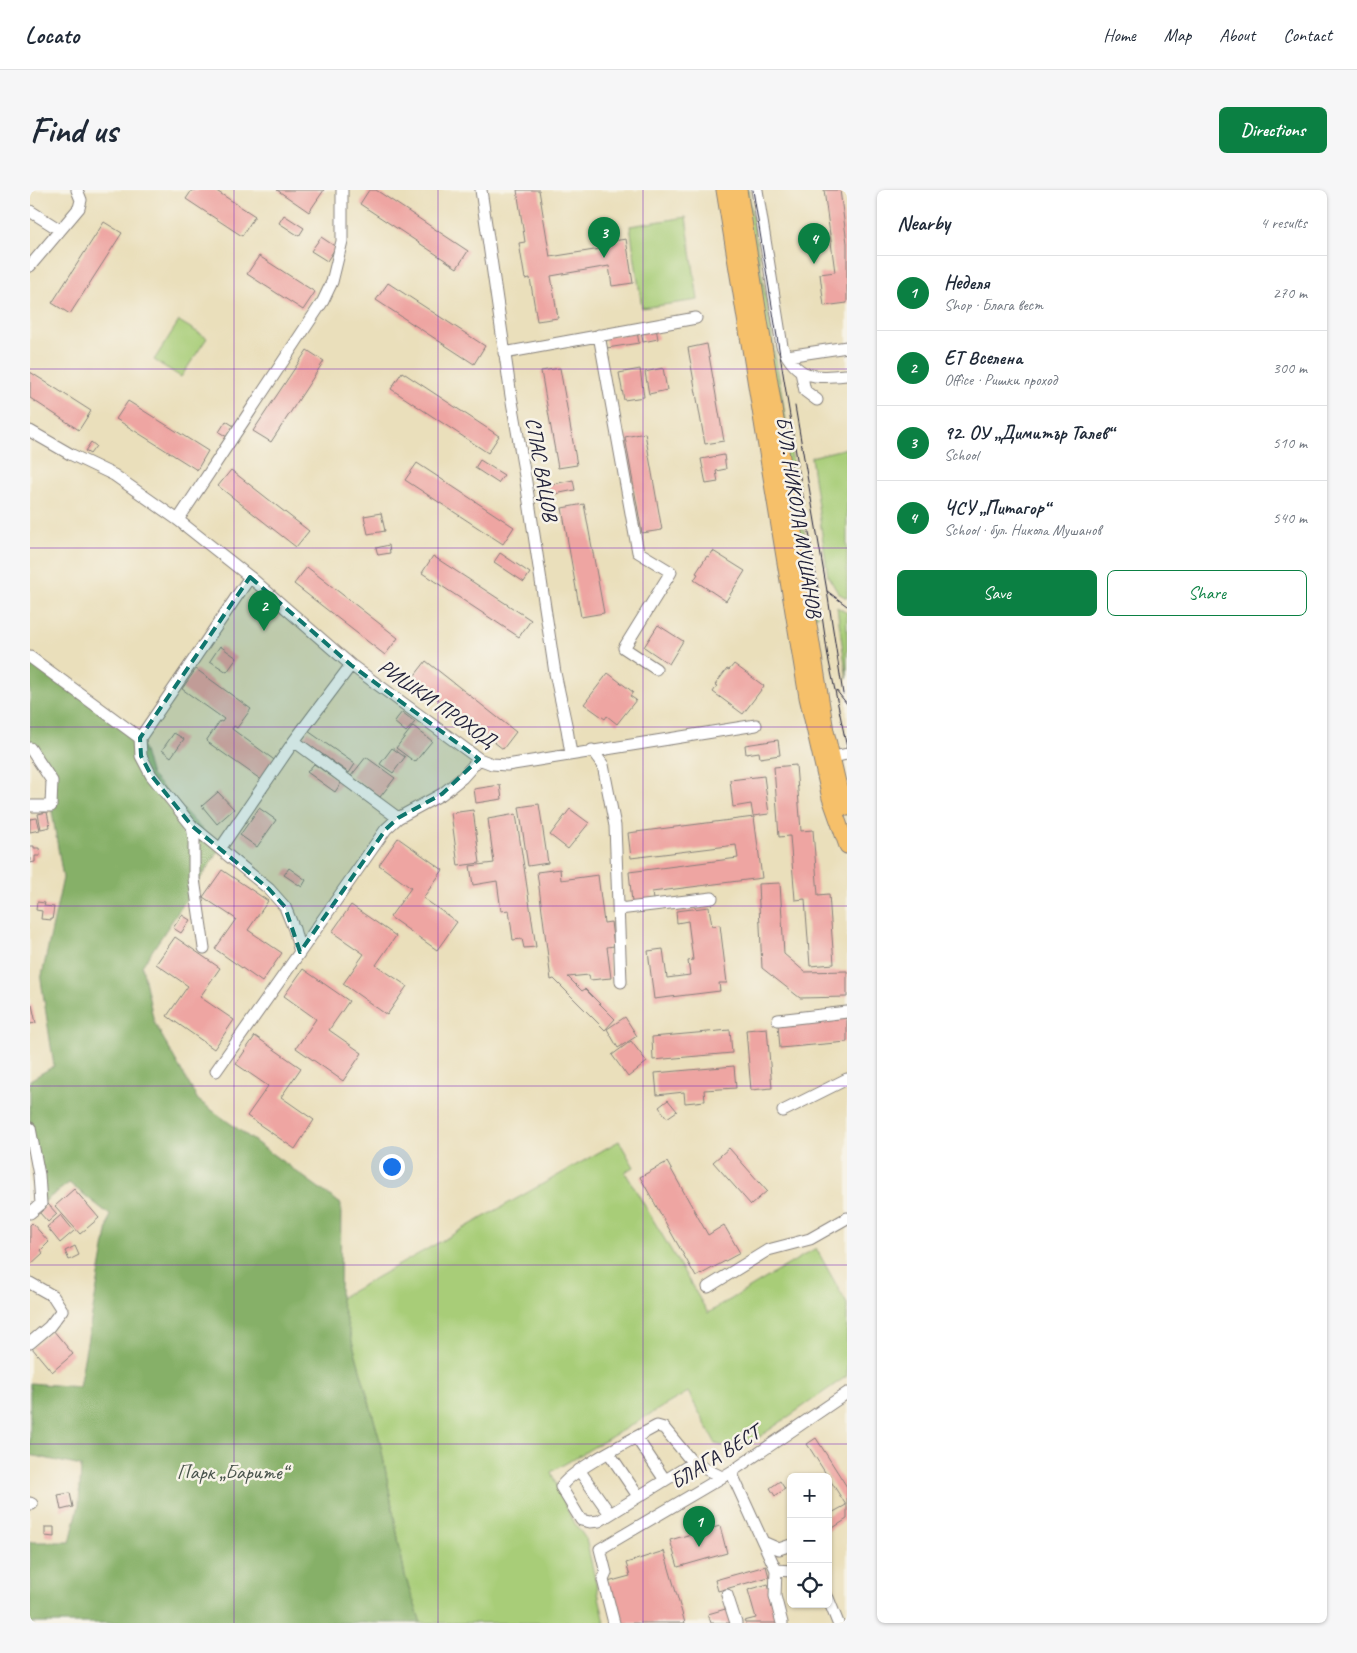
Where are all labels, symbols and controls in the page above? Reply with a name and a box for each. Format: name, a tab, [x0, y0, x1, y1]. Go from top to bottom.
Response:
text: Locato	[25, 20, 79, 50]
text: Home	[1103, 24, 1136, 46]
text: Map	[1164, 24, 1191, 46]
text: About	[1219, 24, 1255, 46]
text: Contact	[1283, 24, 1332, 46]
button: Directions	[1219, 107, 1327, 153]
text: Find us	[30, 108, 117, 153]
text: Nearby	[897, 210, 950, 236]
text: 4 results	[1260, 213, 1307, 233]
pin: 3	[588, 217, 620, 258]
pin: 4	[798, 223, 830, 264]
text: Неделя	[944, 271, 990, 295]
text: 1	[909, 283, 917, 303]
text: 270 m	[1273, 283, 1307, 303]
text: Shop · Блага вест	[944, 295, 1043, 315]
text: ЕТ Вселена	[944, 346, 1022, 370]
text: 2	[909, 358, 917, 378]
text: 300 m	[1273, 358, 1307, 378]
text: Office · Ришки проход	[944, 370, 1057, 390]
street label: СПАС ВАЦОВ	[520, 415, 564, 525]
street label: БУЛ. НИКОЛА МУШАНОВ	[770, 415, 828, 622]
text: 92. ОУ „Димитър Талев“	[944, 421, 1112, 445]
text: 3	[909, 433, 917, 453]
text: 510 m	[1273, 433, 1307, 453]
text: School	[944, 445, 978, 465]
text: ЧСУ „Питагор“	[944, 496, 1049, 520]
text: 4	[909, 508, 917, 528]
text: 540 m	[1273, 508, 1307, 528]
text: School · бул. Никола Мушанов	[944, 520, 1101, 540]
button: Save	[897, 570, 1097, 616]
button: Share	[1107, 570, 1307, 616]
pin: 2	[248, 590, 280, 631]
street label: РИШКИ ПРОХОД	[373, 653, 502, 754]
your location	[379, 1154, 405, 1180]
street label: БЛАГА ВЕСТ	[665, 1416, 769, 1495]
park label: Парк „Барите“	[177, 1459, 292, 1485]
map controls	[787, 1473, 832, 1608]
button: +	[787, 1473, 832, 1518]
pin: 1	[683, 1506, 715, 1547]
button: −	[787, 1518, 832, 1563]
button: locate	[787, 1563, 832, 1608]

